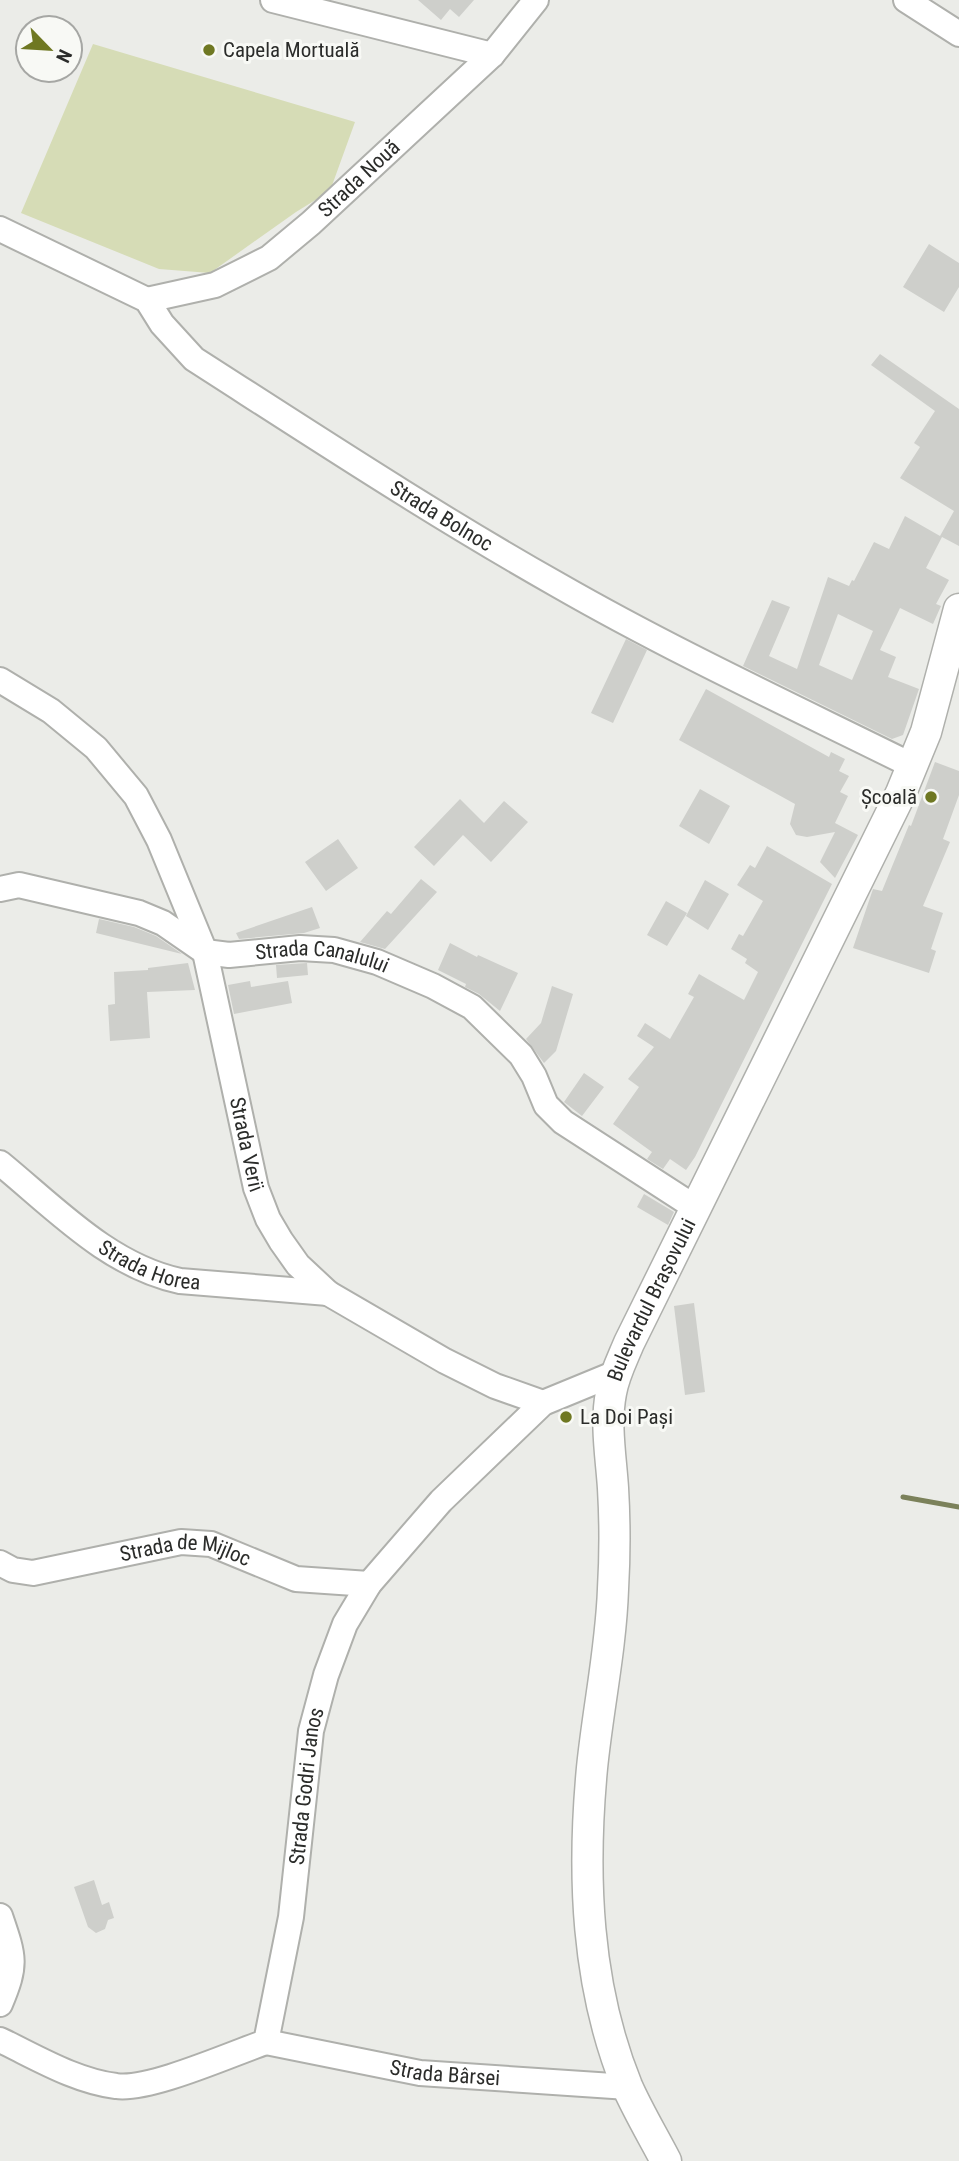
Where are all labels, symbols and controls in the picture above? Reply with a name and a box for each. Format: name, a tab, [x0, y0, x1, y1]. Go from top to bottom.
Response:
north arrow	[14, 14, 84, 84]
place label: Capela Mortuală	[223, 38, 359, 62]
marker: Capela Mortuală	[201, 42, 217, 58]
text: N	[51, 46, 77, 66]
street label: Strada Nouă	[313, 135, 405, 222]
street label: Strada Bolnoc	[386, 476, 497, 556]
place label: Școală	[861, 785, 917, 809]
marker: Școală	[923, 789, 939, 805]
street label: Strada Canalului	[254, 936, 393, 978]
street label: Strada Verii	[225, 1095, 268, 1195]
street label: Bulevardul Brașovului	[602, 1214, 701, 1384]
street label: Strada Horea	[94, 1235, 201, 1295]
place label: La Doi Pași	[580, 1405, 673, 1429]
marker: La Doi Pași	[558, 1409, 574, 1425]
street label: Strada de Mijloc	[118, 1530, 254, 1571]
street label: Strada Godri Janos	[285, 1705, 329, 1866]
street label: Strada Bârsei	[388, 2055, 501, 2090]

